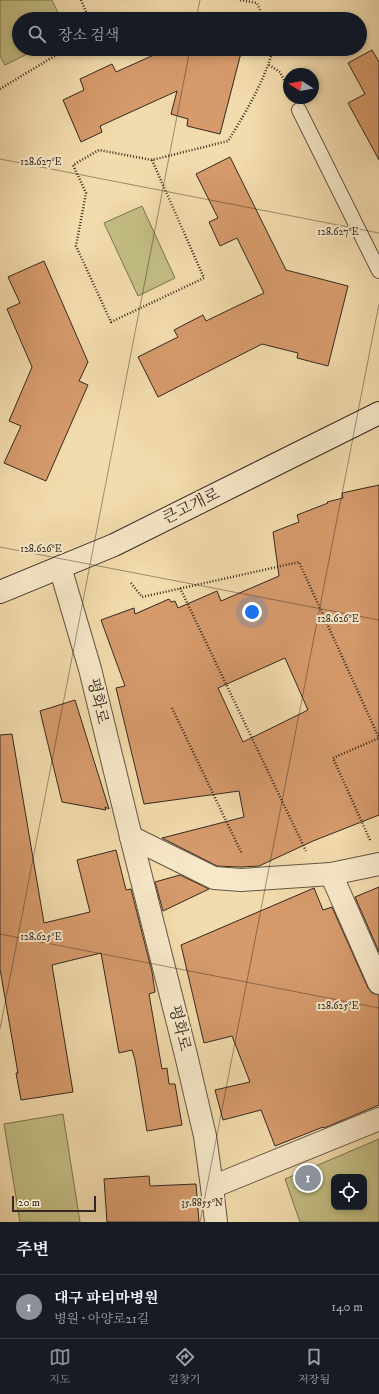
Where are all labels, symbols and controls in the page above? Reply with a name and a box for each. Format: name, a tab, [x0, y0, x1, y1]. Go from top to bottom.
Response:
search box	[12, 12, 367, 56]
icon: search	[26, 23, 48, 45]
text: 장소 검색	[58, 26, 119, 45]
north arrow	[283, 68, 319, 104]
text: 128.627°E	[20, 156, 62, 168]
text: 128.627°E	[317, 226, 359, 238]
street label: 큰고개로	[159, 483, 224, 529]
text: 128.626°E	[20, 543, 62, 555]
your location	[242, 602, 262, 622]
text: 128.626°E	[317, 613, 359, 625]
street label: 평화로	[83, 676, 113, 726]
text: 128.625°E	[20, 931, 62, 943]
text: 128.625°E	[317, 1000, 359, 1012]
street label: 평화로	[165, 1003, 195, 1053]
pin: 1	[295, 1163, 321, 1193]
map controls	[331, 1174, 367, 1210]
button: locate	[331, 1174, 367, 1210]
scale bar	[12, 1194, 96, 1213]
text: 20 m	[18, 1196, 40, 1210]
text: 35.8855°N	[181, 1197, 223, 1209]
text: 주변	[16, 1239, 49, 1261]
text: 대구 파티마병원	[54, 1289, 159, 1308]
text: 1	[27, 1299, 31, 1315]
text: 140 m	[331, 1299, 363, 1315]
text: 병원 · 아양로21길	[54, 1311, 149, 1327]
tab: 지도	[49, 1346, 71, 1387]
tab: 길찾기	[169, 1346, 200, 1387]
tab: 저장됨	[298, 1346, 330, 1387]

